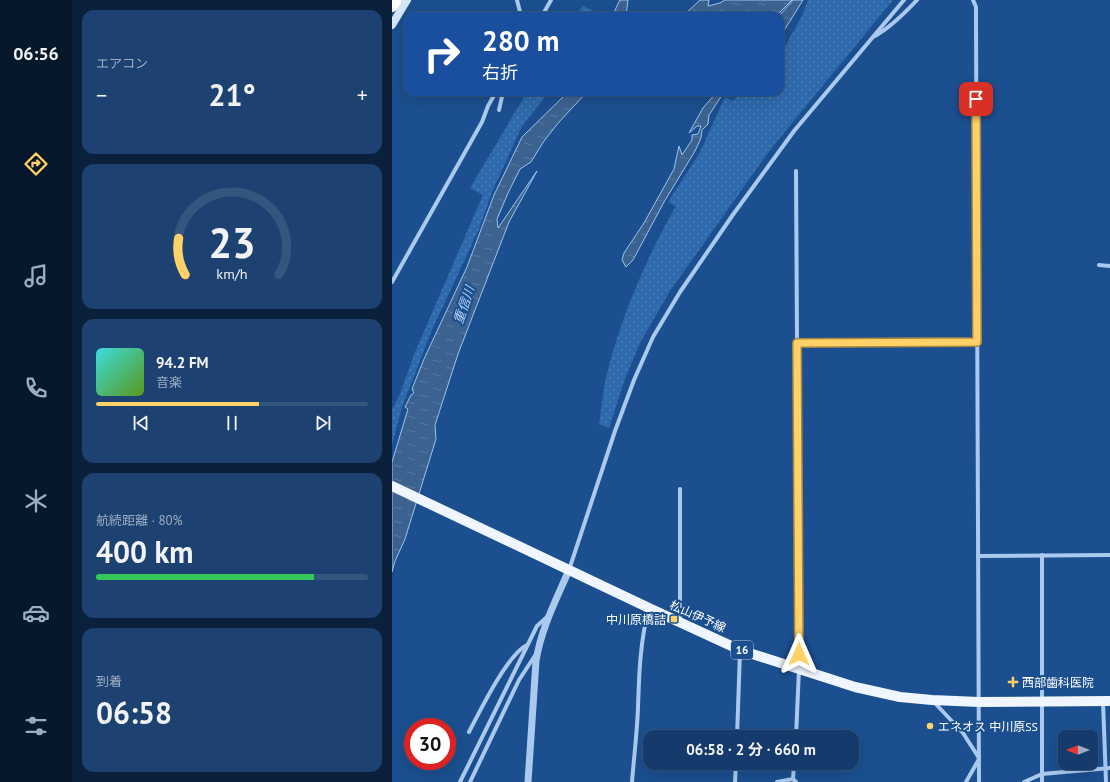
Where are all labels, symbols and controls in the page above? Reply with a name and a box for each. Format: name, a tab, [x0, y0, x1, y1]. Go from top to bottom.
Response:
text: 280 m	[482, 22, 559, 59]
icon: right	[416, 28, 468, 80]
text: 06:56	[13, 42, 59, 65]
text: エアコン	[96, 55, 148, 72]
text: 右折	[482, 61, 518, 84]
text: 21°	[208, 75, 256, 114]
text: −	[96, 81, 107, 109]
text: +	[357, 81, 368, 109]
pin	[959, 82, 993, 116]
icon: arrive	[965, 88, 987, 110]
icon: directions	[22, 150, 50, 178]
text: 23	[208, 215, 256, 268]
icon: music	[22, 262, 50, 290]
text: km/h	[216, 263, 248, 282]
water label: 重信川	[450, 282, 479, 326]
text: 94.2 FM	[156, 353, 209, 372]
icon: phone	[22, 374, 50, 402]
text: 音楽	[156, 374, 182, 391]
icon: previous	[130, 412, 152, 434]
icon: pause	[221, 412, 243, 434]
icon: next	[312, 412, 334, 434]
icon: climate	[22, 487, 50, 515]
text: 航続距離 · 80%	[96, 512, 183, 529]
text: 400 km	[96, 532, 194, 571]
street label: 松山伊予線	[668, 597, 728, 635]
icon: car	[22, 599, 50, 627]
place label: 中川原橋詰	[606, 612, 666, 627]
marker: 中川原橋詰	[669, 614, 679, 624]
position arrow	[778, 633, 820, 675]
road number: 16	[731, 641, 753, 659]
text: 到着	[96, 673, 122, 690]
place label: 西部歯科医院	[1022, 675, 1094, 690]
marker: 西部歯科医院	[1007, 676, 1019, 688]
text: 06:58	[96, 693, 172, 732]
icon: filters	[22, 712, 50, 740]
speed limit sign: 30	[404, 718, 456, 770]
place label: エネオス 中川原SS	[938, 719, 1038, 734]
marker: エネオス 中川原SS	[925, 721, 935, 731]
north arrow	[1058, 730, 1098, 770]
map controls	[1058, 730, 1098, 770]
text: 06:58 · 2 分 · 660 m	[686, 740, 816, 759]

